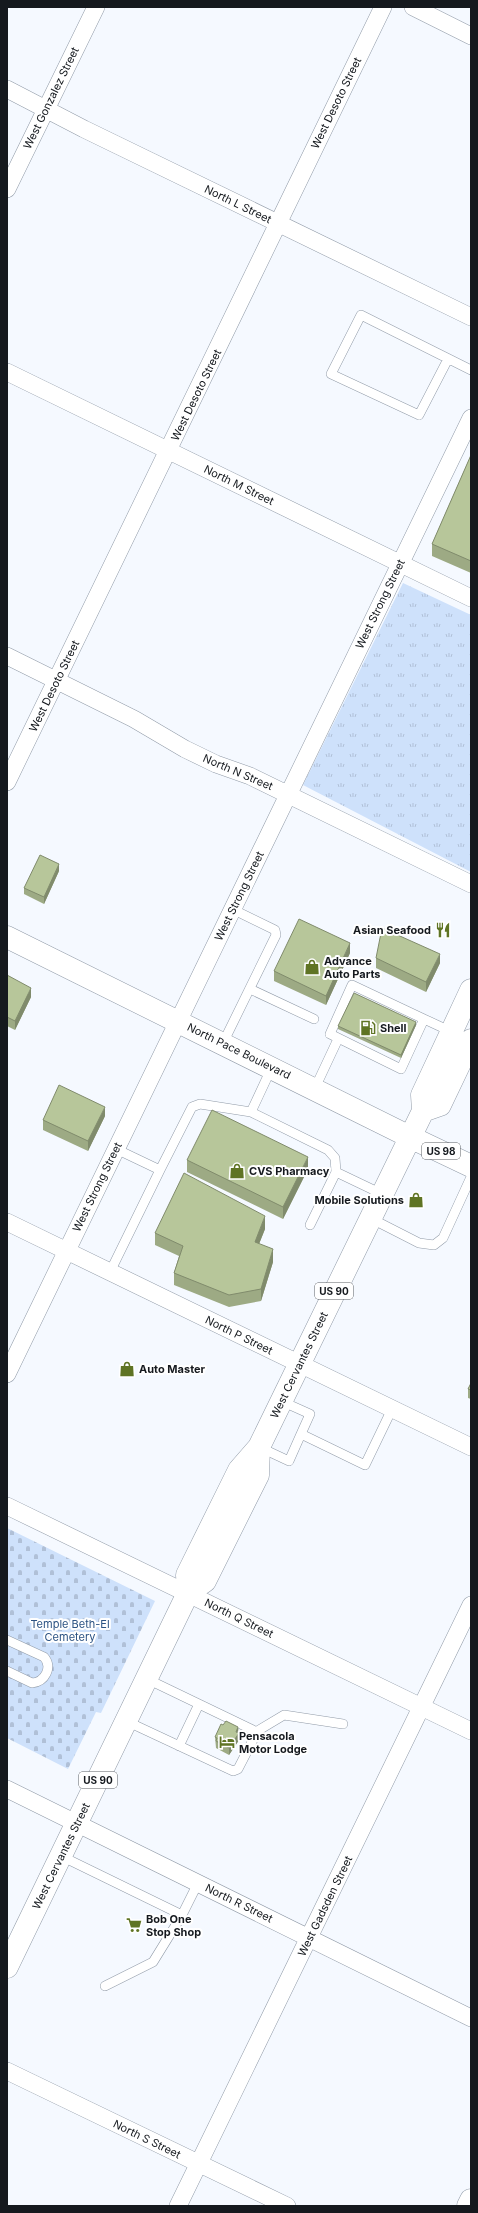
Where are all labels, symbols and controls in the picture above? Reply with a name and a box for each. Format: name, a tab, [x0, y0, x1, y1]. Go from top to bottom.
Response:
street label: West Gonzalez Street	[20, 44, 82, 151]
street label: West Desoto Street	[308, 55, 364, 151]
street label: North L Street	[202, 182, 274, 226]
street label: West Desoto Street	[168, 347, 224, 443]
street label: North M Street	[202, 462, 277, 508]
street label: West Strong Street	[352, 557, 408, 651]
street label: West Desoto Street	[26, 638, 82, 734]
street label: North N Street	[201, 751, 276, 793]
street label: West Strong Street	[211, 849, 267, 943]
restaurant icon: Asian Seafood	[434, 921, 452, 939]
place label: Asian Seafood	[353, 923, 431, 937]
place label: Advance Auto Parts	[324, 954, 381, 981]
shop icon: Advance Auto Parts	[303, 958, 321, 976]
fuel station icon: Shell	[359, 1019, 377, 1037]
street label: North Pace Boulevard	[185, 1020, 293, 1082]
place label: Shell	[380, 1021, 407, 1035]
street label: West Strong Street	[69, 1140, 125, 1234]
road number: US 98	[422, 1143, 460, 1159]
shop icon: CVS Pharmacy	[228, 1162, 246, 1180]
place label: CVS Pharmacy	[249, 1164, 330, 1178]
shop icon: Mobile Solutions	[407, 1191, 425, 1209]
place label: Mobile Solutions	[314, 1193, 404, 1207]
road number: US 90	[315, 1283, 353, 1299]
street label: West Cervantes Street	[267, 1309, 331, 1420]
street label: North P Street	[203, 1313, 275, 1358]
shop icon: Auto Master	[118, 1360, 136, 1378]
place label: Auto Master	[139, 1362, 206, 1376]
street label: North Q Street	[202, 1595, 276, 1641]
park label: Temple Beth-El Cemetery	[30, 1617, 110, 1644]
place label: Pensacola Motor Lodge	[239, 1729, 308, 1756]
hotel icon: Pensacola Motor Lodge	[218, 1733, 236, 1751]
road number: US 90	[79, 1772, 117, 1788]
street label: West Cervantes Street	[29, 1800, 93, 1911]
street label: West Gadsden Street	[295, 1853, 356, 1958]
street label: North R Street	[203, 1881, 276, 1926]
place label: Bob One Stop Shop	[146, 1912, 201, 1939]
supermarket icon: Bob One Stop Shop	[125, 1916, 143, 1934]
street label: North S Street	[111, 2117, 183, 2162]

